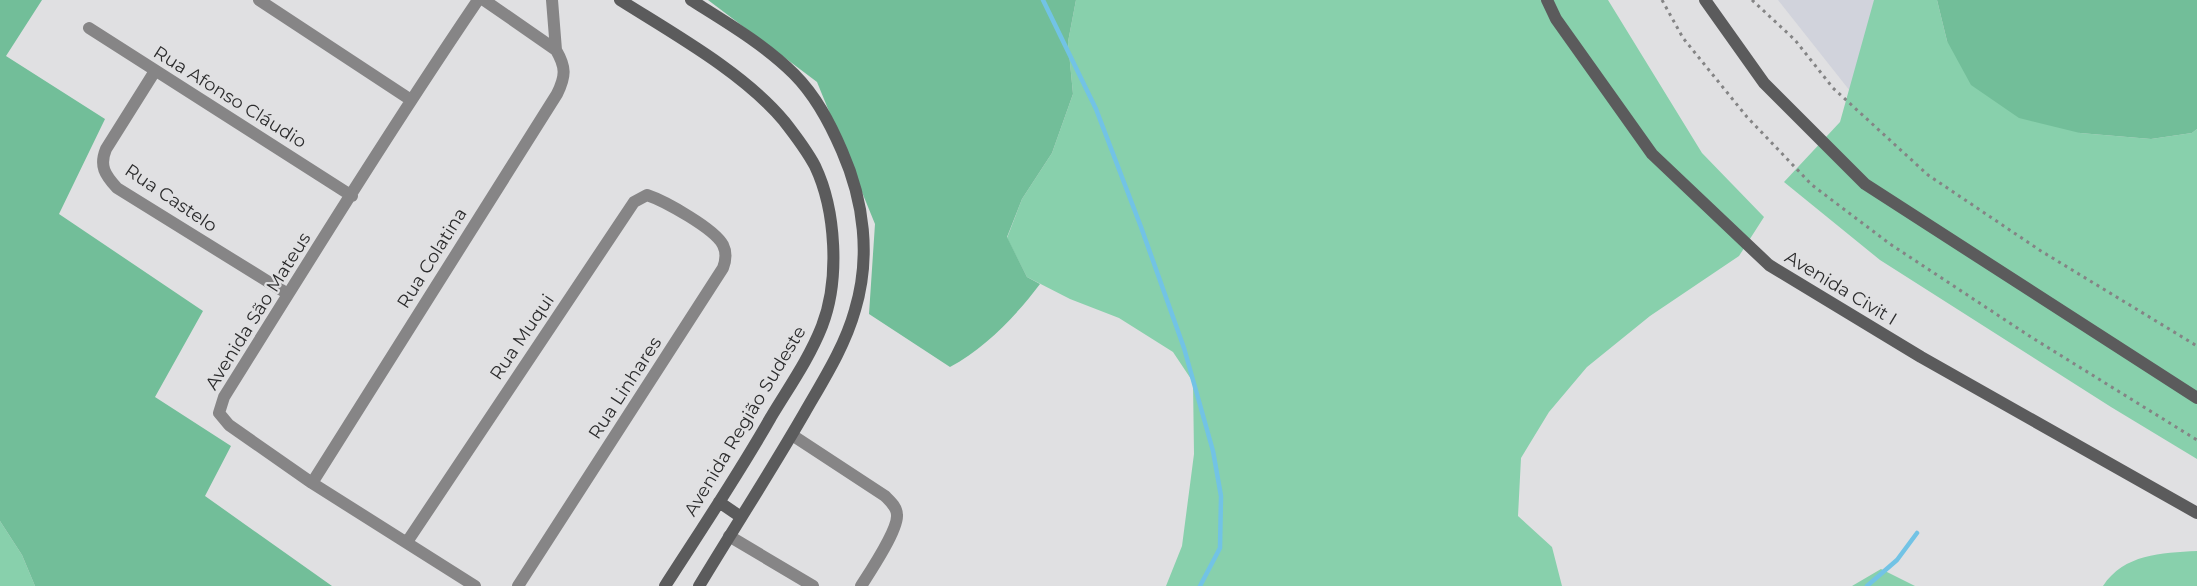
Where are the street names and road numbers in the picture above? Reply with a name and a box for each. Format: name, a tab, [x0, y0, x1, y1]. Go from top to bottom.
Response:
street label: Rua Afonso Cláudio	[149, 41, 311, 153]
street label: Rua Castelo	[121, 159, 221, 237]
street label: Rua Colatina	[392, 204, 472, 312]
street label: Avenida São Mateus	[201, 228, 316, 394]
street label: Avenida Civit I	[1781, 246, 1901, 330]
street label: Rua Muqui	[485, 290, 559, 384]
street label: Avenida Região Sudeste	[679, 322, 811, 520]
street label: Rua Linhares	[584, 333, 666, 443]

